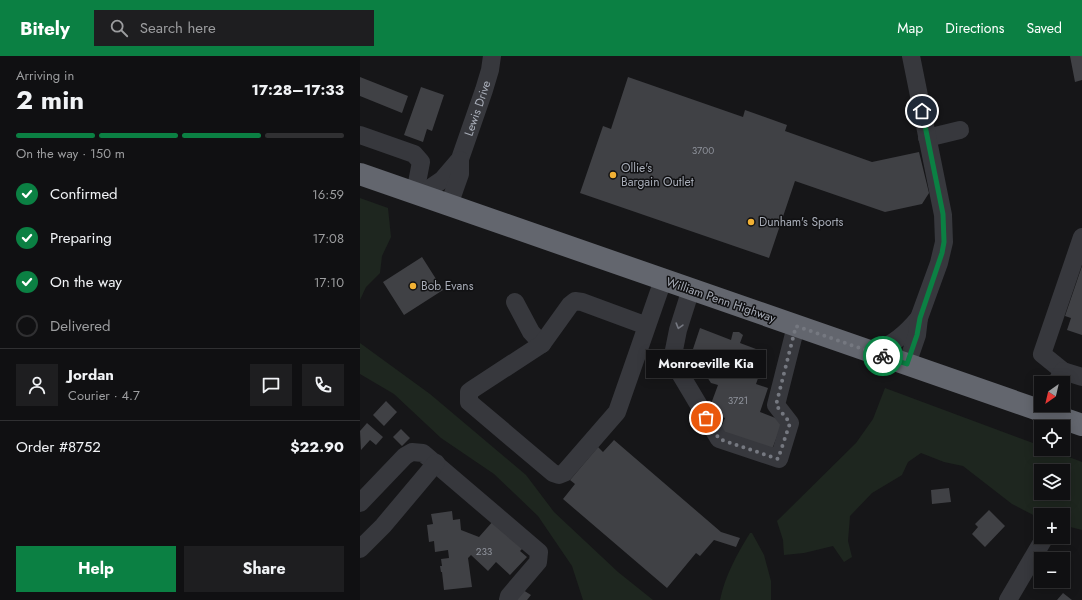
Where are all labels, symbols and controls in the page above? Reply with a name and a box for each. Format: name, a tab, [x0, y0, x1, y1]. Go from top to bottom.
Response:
search box	[94, 10, 374, 46]
text: Bitely	[20, 15, 70, 42]
icon: search	[108, 17, 130, 39]
text: Search here	[140, 17, 216, 39]
text: Map	[897, 18, 923, 38]
text: Directions	[945, 18, 1005, 38]
text: Saved	[1027, 18, 1062, 38]
text: Arriving in	[16, 66, 74, 85]
street label: Lewis Drive	[460, 78, 495, 139]
text: 17:28–17:33	[251, 79, 344, 101]
text: 2 min	[16, 81, 84, 119]
pin	[905, 94, 939, 128]
icon: home	[911, 100, 933, 122]
house number: 3700	[692, 143, 714, 158]
text: On the way · 150 m	[16, 144, 125, 163]
place label: Ollie's Bargain Outlet	[621, 159, 694, 191]
marker: Ollie's Bargain Outlet	[608, 170, 618, 180]
icon: check	[16, 183, 38, 205]
text: Confirmed	[50, 183, 118, 205]
text: 16:59	[312, 185, 344, 204]
place label: Dunham's Sports	[759, 213, 843, 231]
marker: Dunham's Sports	[746, 217, 756, 227]
icon: check	[16, 227, 38, 249]
text: Preparing	[50, 227, 112, 249]
text: 17:08	[313, 229, 344, 248]
icon: check	[16, 271, 38, 293]
text: On the way	[50, 271, 122, 293]
text: 17:10	[314, 273, 344, 292]
street label: William Penn Highway	[664, 273, 779, 327]
place label: Bob Evans	[421, 277, 474, 295]
marker: Bob Evans	[408, 281, 418, 291]
text: Delivered	[50, 315, 111, 337]
one-way arrow	[675, 323, 684, 330]
courier	[863, 336, 903, 376]
icon: bike	[872, 345, 894, 367]
callout: Monroeville Kia	[646, 350, 766, 378]
text: Monroeville Kia	[658, 354, 754, 373]
button: person	[16, 364, 58, 406]
text: Jordan	[68, 364, 114, 386]
button: chat	[250, 364, 292, 406]
button: phone	[302, 364, 344, 406]
north arrow	[1034, 376, 1070, 412]
map controls	[1034, 376, 1070, 588]
text: Courier · 4.7	[68, 386, 140, 405]
house number: 3721	[728, 393, 748, 408]
pin	[689, 401, 723, 435]
icon: bag	[695, 407, 717, 429]
button: locate	[1034, 420, 1070, 456]
text: Order #8752	[16, 436, 101, 458]
text: $22.90	[290, 436, 344, 458]
button: layers	[1034, 464, 1070, 500]
button: +	[1034, 508, 1070, 544]
house number: 233	[476, 544, 493, 559]
button: Help	[16, 546, 176, 592]
button: Share	[184, 546, 344, 592]
button: −	[1034, 552, 1070, 588]

